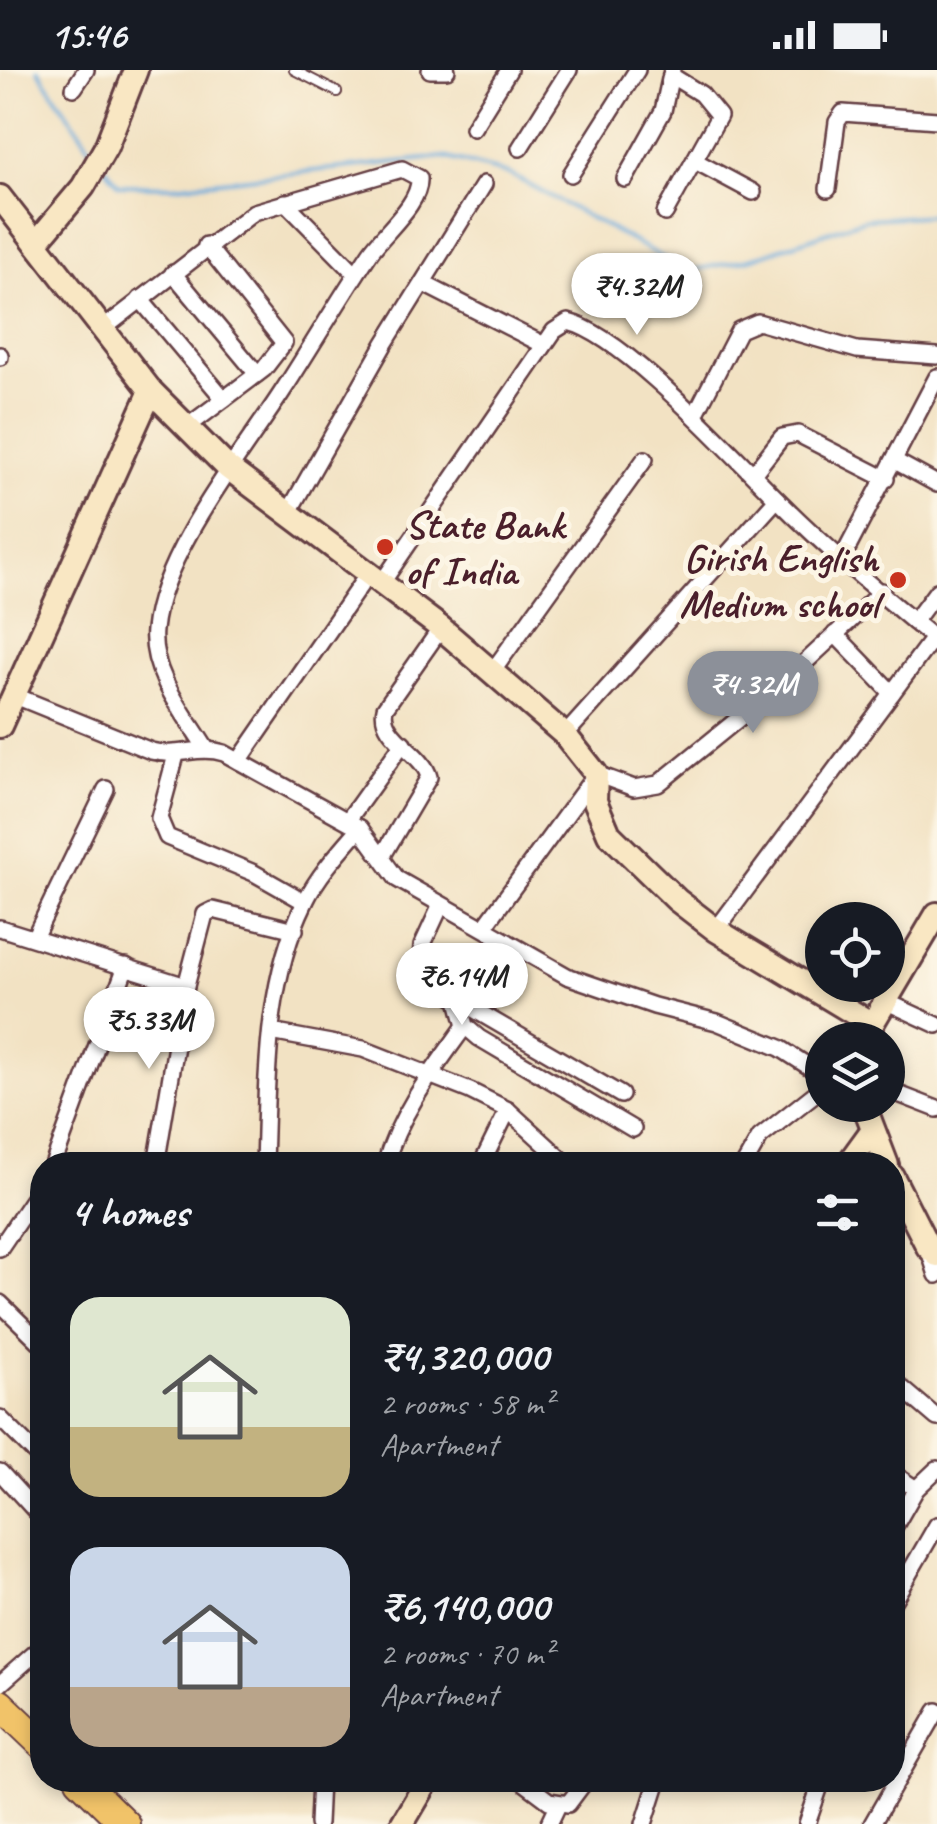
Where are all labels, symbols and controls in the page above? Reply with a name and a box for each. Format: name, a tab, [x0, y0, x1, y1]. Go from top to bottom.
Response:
text: 15:46	[50, 12, 126, 59]
pin: ₹4.32M	[556, 253, 718, 338]
text: ₹4.32M	[593, 265, 681, 306]
place label: State Bank of India	[405, 500, 568, 596]
place label: Girish English Medium school	[679, 533, 885, 629]
marker: State Bank of India	[374, 536, 396, 558]
marker: Girish English Medium school	[887, 569, 909, 591]
pin: ₹4.32M	[672, 651, 834, 736]
text: ₹4.32M	[709, 663, 797, 704]
map controls	[805, 902, 905, 1122]
button: locate	[805, 902, 905, 1002]
pin: ₹6.14M	[381, 943, 543, 1028]
text: ₹6.14M	[418, 955, 506, 996]
pin: ₹5.33M	[68, 987, 230, 1072]
text: ₹5.33M	[106, 999, 192, 1040]
button: layers	[805, 1022, 905, 1122]
icon: filters	[810, 1185, 865, 1240]
text: 4 homes	[70, 1186, 189, 1239]
text: ₹4,320,000	[380, 1330, 548, 1383]
icon: home	[150, 1337, 270, 1457]
text: 2 rooms · 58 m²	[380, 1383, 553, 1424]
text: Apartment	[380, 1424, 498, 1465]
text: ₹6,140,000	[380, 1580, 549, 1633]
icon: home	[150, 1587, 270, 1707]
text: 2 rooms · 70 m²	[380, 1633, 553, 1674]
text: Apartment	[380, 1674, 498, 1715]

